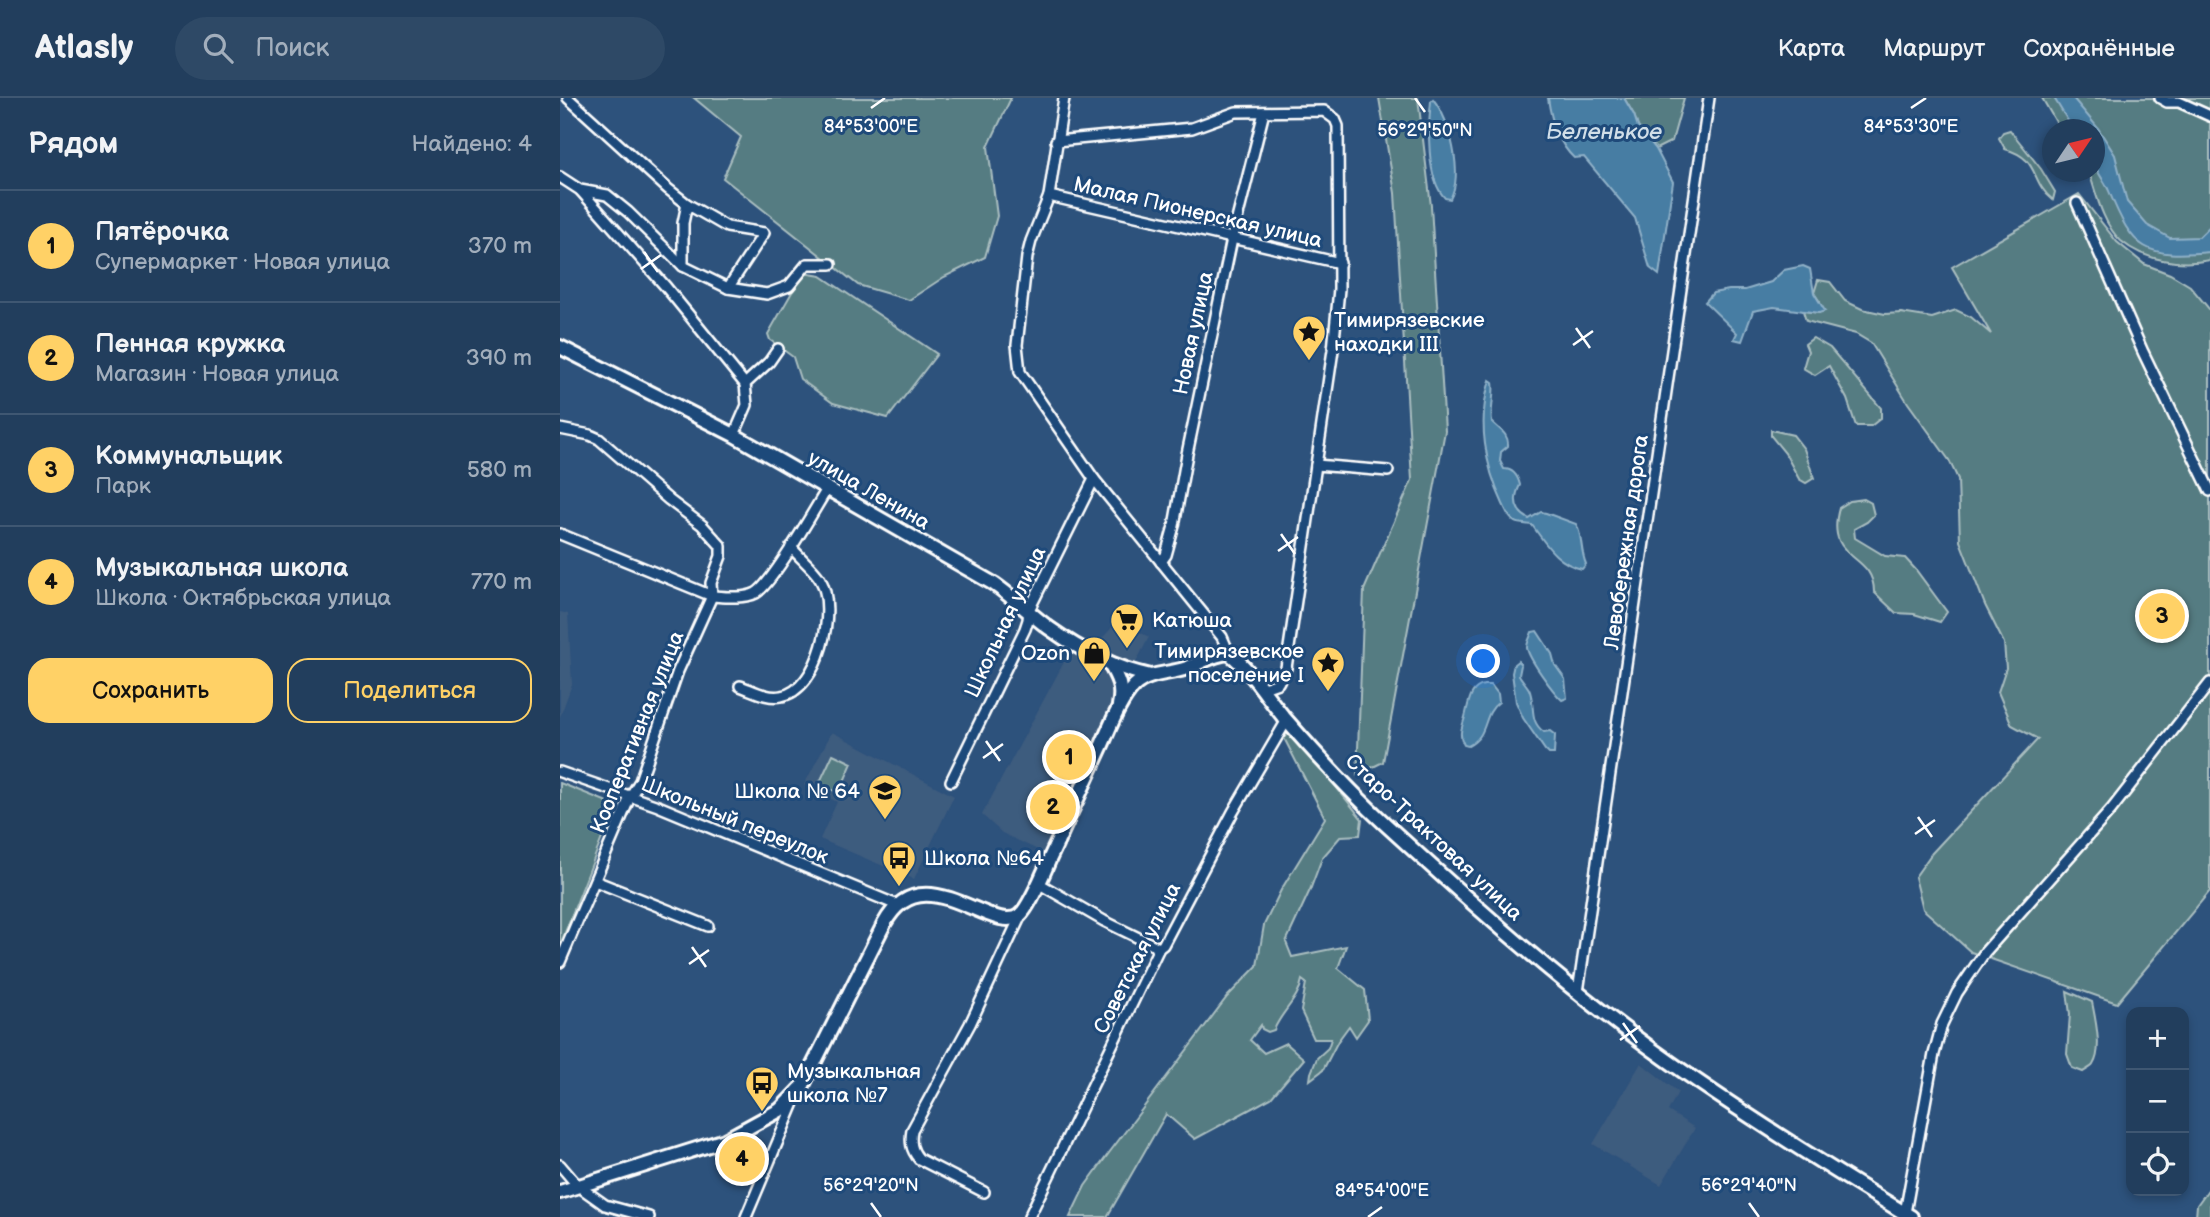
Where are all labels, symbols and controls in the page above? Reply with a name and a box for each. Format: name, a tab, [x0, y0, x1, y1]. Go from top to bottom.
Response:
search box	[175, 17, 665, 80]
text: Atlasly	[35, 28, 133, 68]
icon: search	[199, 29, 237, 67]
text: Поиск	[255, 33, 329, 64]
text: Карта	[1778, 34, 1845, 63]
text: Маршрут	[1883, 34, 1985, 63]
text: Сохранённые	[2023, 34, 2175, 63]
text: 84°53'00"E	[824, 116, 918, 137]
text: 84°53'30"E	[1864, 116, 1958, 137]
water label: Беленькое	[1546, 118, 1662, 146]
north arrow	[2042, 119, 2105, 182]
text: 56°29'50"N	[1377, 120, 1473, 141]
text: Рядом	[28, 126, 118, 162]
text: Найдено: 4	[412, 130, 532, 158]
street label: Малая Пионерская улица	[1071, 172, 1325, 253]
text: Пятёрочка	[95, 217, 229, 248]
text: 1	[46, 232, 56, 260]
text: 370 m	[468, 232, 532, 260]
text: Супермаркет · Новая улица	[95, 248, 390, 276]
street label: Новая улица	[1168, 269, 1219, 397]
place label: Тимирязевские находки III	[1334, 308, 1485, 357]
place icon: Тимирязевские находки III	[1290, 313, 1328, 362]
text: Пенная кружка	[95, 329, 285, 360]
text: 2	[44, 344, 58, 372]
text: 390 m	[466, 344, 532, 372]
text: Магазин · Новая улица	[95, 360, 339, 388]
street label: Левобережная дорога	[1599, 432, 1654, 652]
text: Коммунальщик	[95, 441, 282, 472]
street label: улица Ленина	[803, 445, 935, 536]
text: 3	[44, 456, 58, 484]
text: 580 m	[467, 456, 532, 484]
text: Парк	[95, 472, 151, 500]
street label: Школьная улица	[959, 542, 1052, 702]
text: Музыкальная школа	[95, 553, 348, 584]
text: 4	[44, 568, 58, 596]
text: 770 m	[471, 568, 532, 596]
text: Школа · Октябрьская улица	[95, 584, 391, 612]
pin: 3	[2139, 590, 2185, 642]
supermarket icon: Катюша	[1108, 601, 1146, 650]
place label: Катюша	[1152, 608, 1233, 633]
street label: Кооперативная улица	[585, 627, 690, 837]
shop icon: Ozon	[1075, 634, 1113, 683]
place label: Тимирязевское поселение I	[1154, 639, 1304, 688]
place label: Ozon	[1021, 641, 1070, 666]
place icon: Тимирязевское поселение I	[1309, 644, 1347, 693]
your location	[1466, 644, 1500, 678]
button: Сохранить	[28, 658, 273, 723]
button: Поделиться	[287, 658, 532, 723]
pin: 1	[1046, 731, 1092, 783]
street label: Старо-Трактовая улица	[1340, 749, 1528, 926]
street label: Школьный переулок	[637, 771, 832, 870]
school or university icon: Школа № 64	[866, 772, 904, 821]
place label: Школа № 64	[734, 779, 860, 804]
pin: 2	[1030, 781, 1076, 833]
bus stop icon: Школа №64	[880, 839, 918, 888]
place label: Школа №64	[924, 846, 1044, 871]
street label: Советская улица	[1089, 878, 1187, 1038]
map controls	[2126, 1007, 2189, 1196]
button: +	[2126, 1007, 2189, 1070]
place label: Музыкальная школа №7	[787, 1059, 921, 1108]
bus stop icon: Музыкальная школа №7	[743, 1064, 781, 1113]
button: −	[2126, 1070, 2189, 1133]
pin: 4	[719, 1133, 765, 1185]
button: locate	[2126, 1133, 2189, 1196]
text: 56°29'20"N	[823, 1175, 919, 1196]
text: 56°29'40"N	[1701, 1175, 1797, 1196]
text: 84°54'00"E	[1335, 1180, 1429, 1201]

